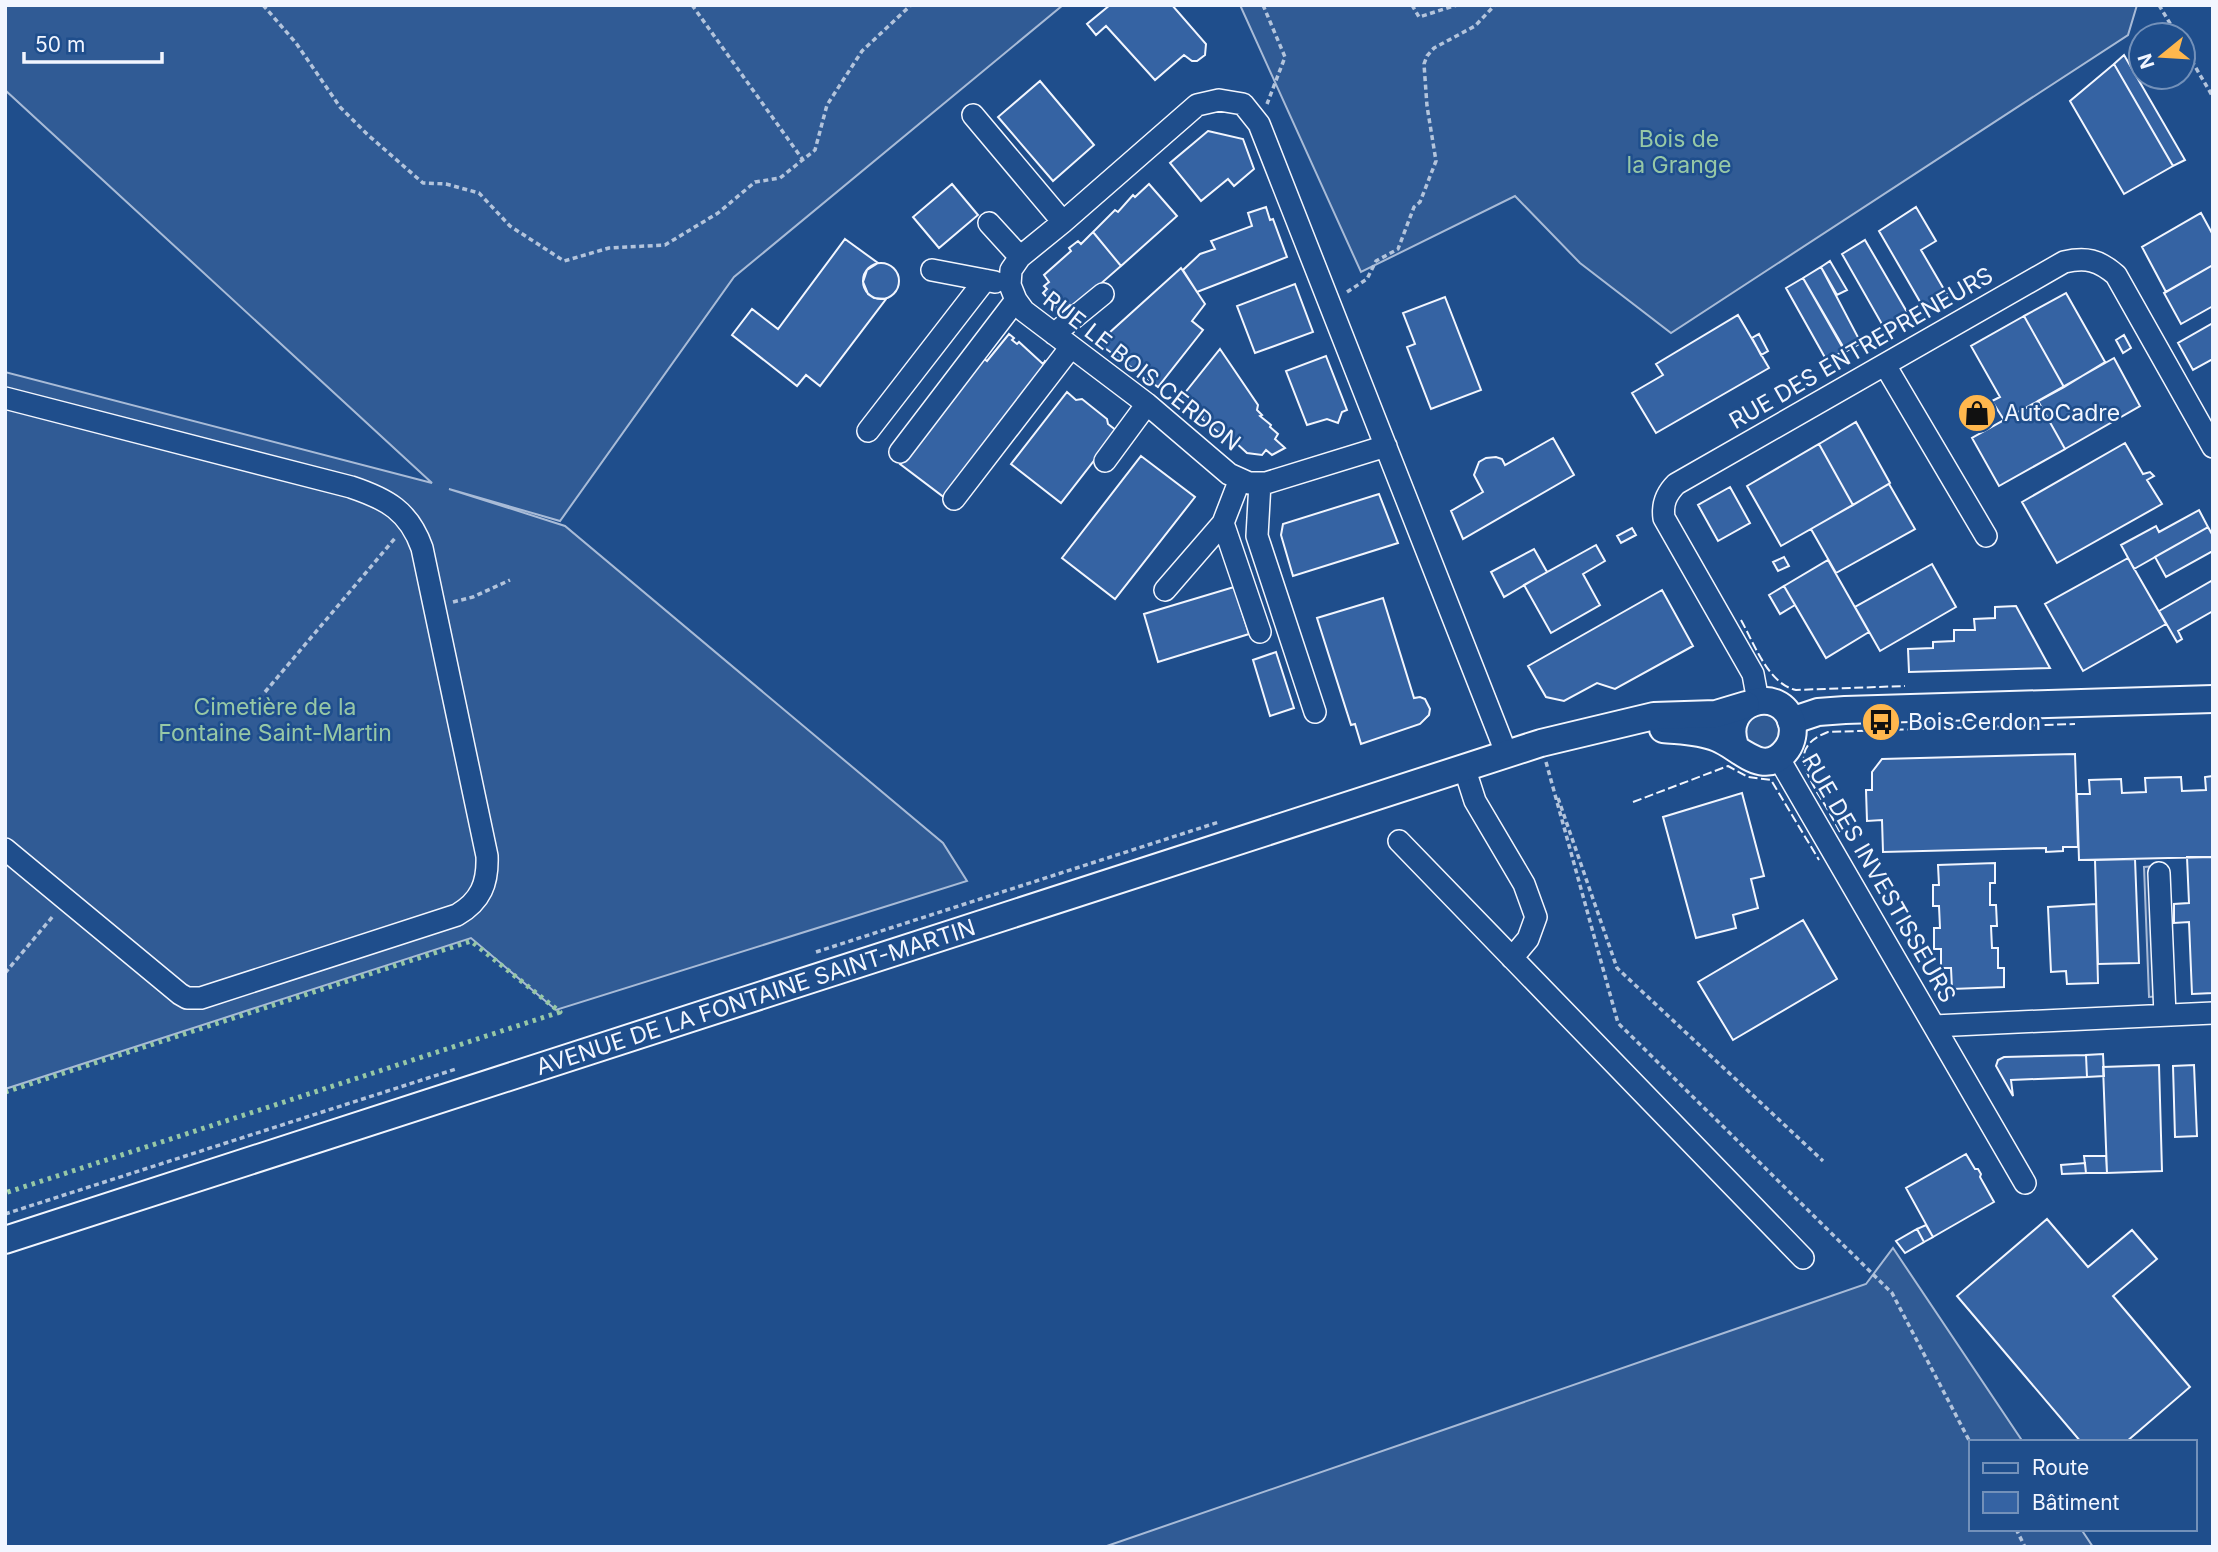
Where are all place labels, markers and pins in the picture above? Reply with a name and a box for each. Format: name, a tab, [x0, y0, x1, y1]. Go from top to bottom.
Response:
shop icon: AutoCadre	[1956, 392, 1998, 434]
place label: AutoCadre	[2004, 399, 2120, 427]
bus stop icon: Bois Cerdon	[1860, 701, 1902, 743]
place label: Bois Cerdon	[1908, 708, 2041, 736]

